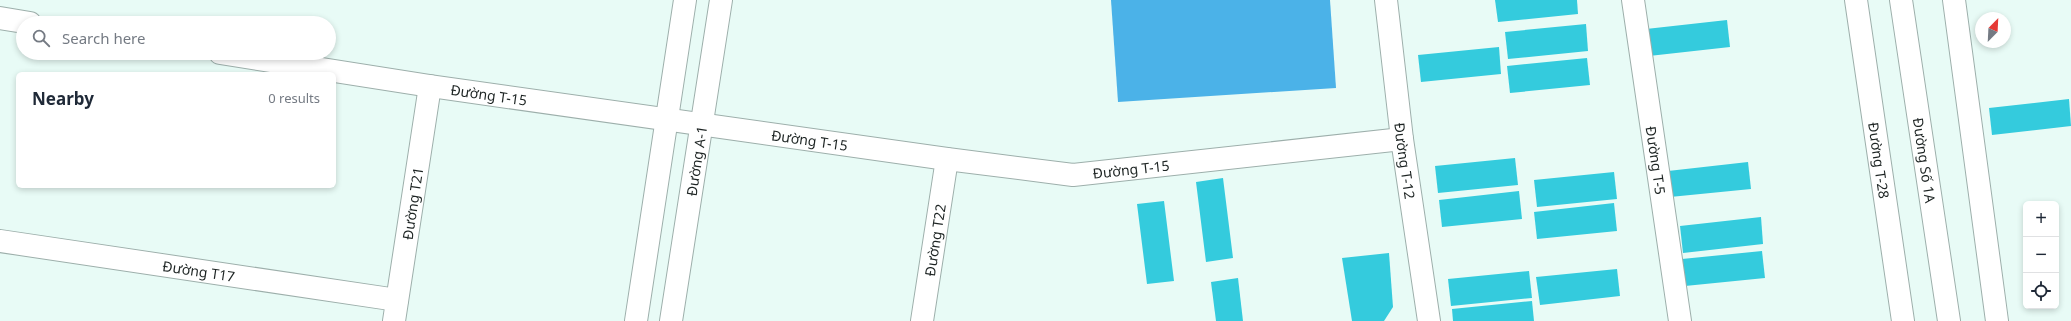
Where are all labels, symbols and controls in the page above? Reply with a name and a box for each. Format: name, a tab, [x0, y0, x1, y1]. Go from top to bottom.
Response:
north arrow	[1975, 12, 2011, 48]
search box	[16, 16, 336, 60]
icon: search	[30, 27, 52, 49]
text: Search here	[62, 28, 145, 48]
street label: Đường T-15	[449, 80, 528, 109]
text: Nearby	[32, 87, 94, 110]
text: 0 results	[268, 89, 320, 107]
street label: Đường Số 1A	[1909, 116, 1941, 204]
street label: Đường T-28	[1864, 121, 1894, 200]
street label: Đường T-12	[1391, 122, 1420, 200]
street label: Đường A-1	[681, 125, 711, 197]
street label: Đường T-15	[770, 125, 849, 154]
street label: Đường T-5	[1642, 125, 1671, 196]
street label: Đường T-15	[1092, 155, 1170, 182]
street label: Đường T21	[397, 166, 427, 241]
map controls	[2023, 201, 2059, 309]
button: +	[2023, 201, 2059, 237]
street label: Đường T22	[920, 202, 949, 278]
button: −	[2023, 237, 2059, 273]
street label: Đường T17	[161, 256, 236, 285]
button: locate	[2023, 273, 2059, 309]

